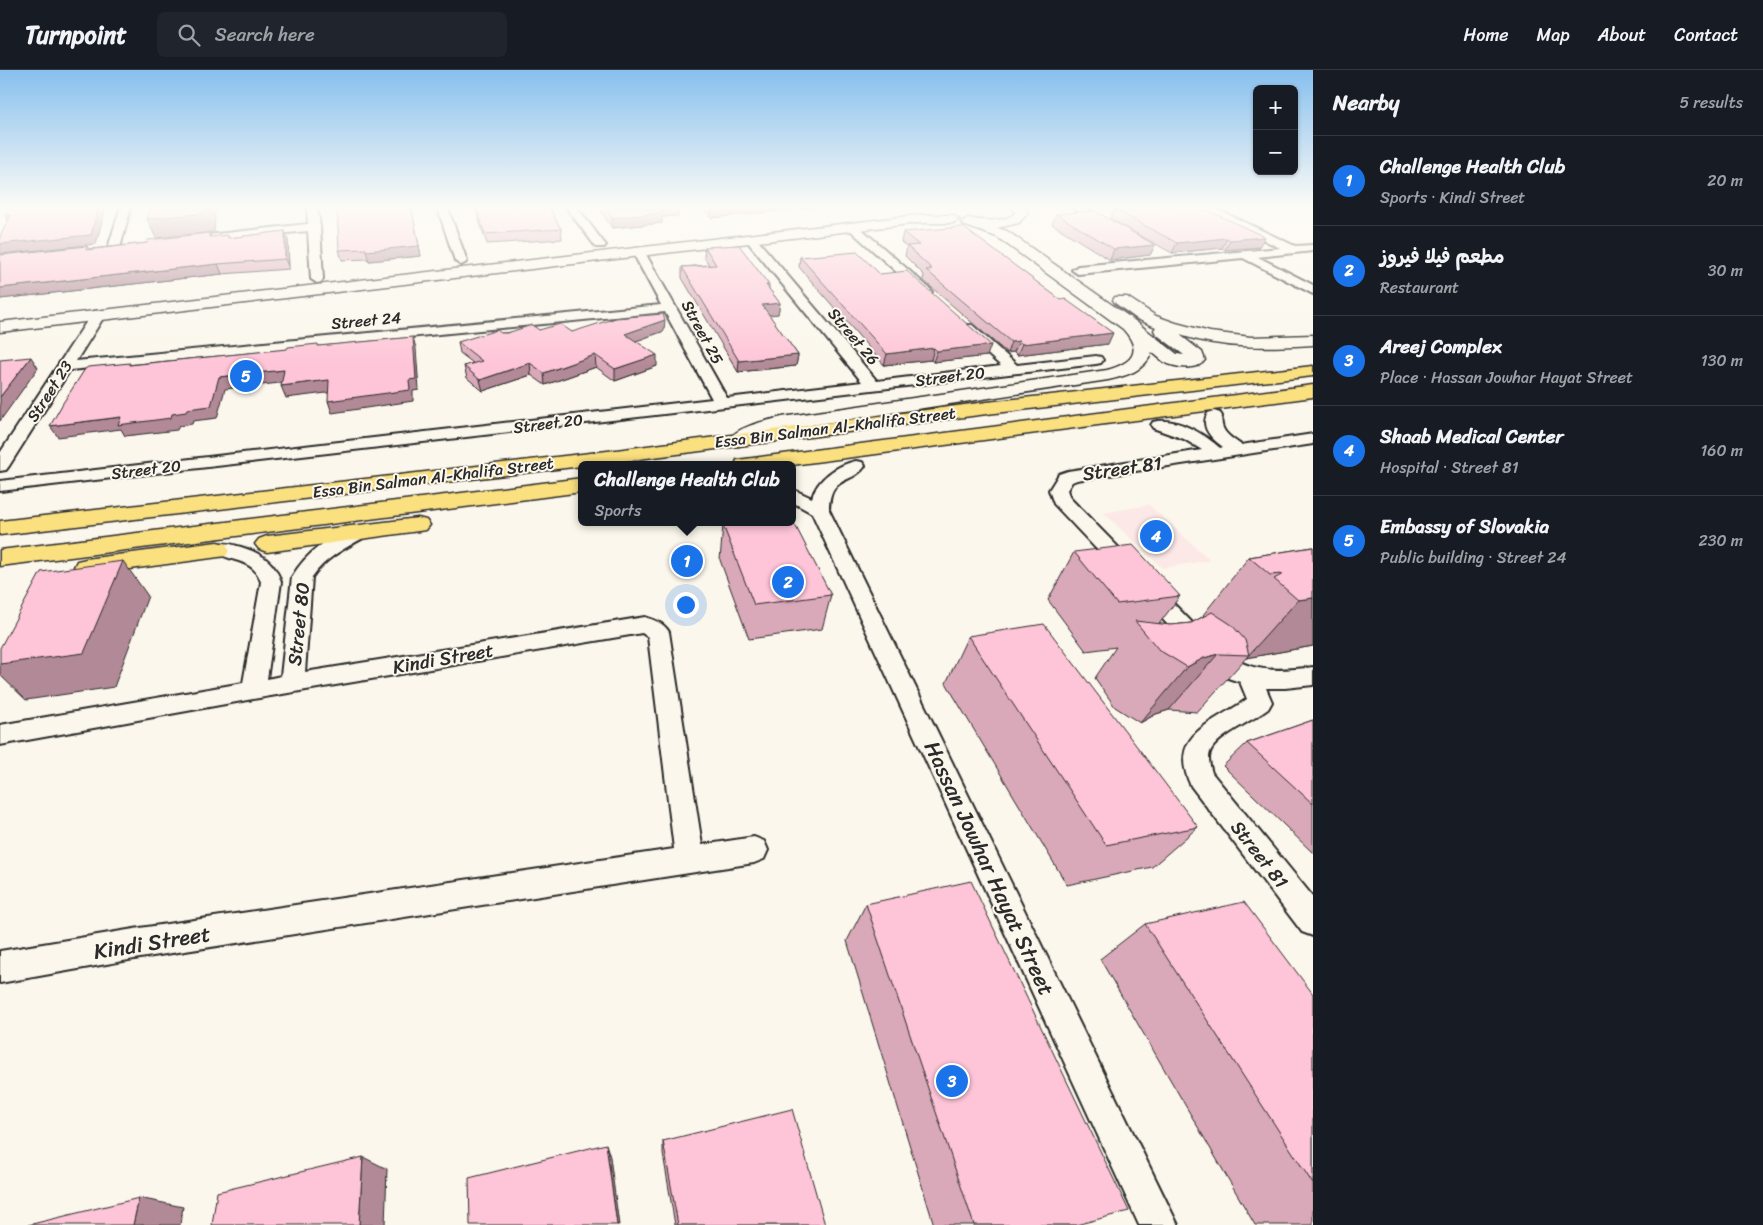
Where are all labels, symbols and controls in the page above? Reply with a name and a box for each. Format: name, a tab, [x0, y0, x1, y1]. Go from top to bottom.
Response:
search box	[157, 12, 507, 57]
text: Turnpoint	[25, 14, 127, 56]
text: Search here	[215, 18, 315, 51]
text: Home	[1464, 19, 1509, 51]
text: Map	[1537, 19, 1570, 51]
text: About	[1598, 19, 1646, 51]
text: Contact	[1674, 19, 1738, 51]
icon: search	[175, 21, 203, 49]
text: Nearby	[1333, 84, 1399, 122]
map controls	[1253, 85, 1298, 175]
button: +	[1253, 85, 1298, 130]
text: 5 results	[1679, 88, 1743, 117]
button: −	[1253, 130, 1298, 175]
text: Challenge Health Club	[1380, 150, 1565, 183]
text: 1	[1346, 166, 1352, 195]
text: 20 m	[1707, 166, 1743, 195]
text: Sports · Kindi Street	[1380, 183, 1525, 212]
text: مطعم فيلا فيروز	[1380, 240, 1504, 273]
text: 2	[1344, 256, 1354, 285]
text: 30 m	[1708, 256, 1743, 285]
text: Restaurant	[1380, 273, 1459, 302]
street label: Street 25	[673, 295, 732, 370]
street label: Street 26	[820, 301, 887, 372]
street label: Street 24	[330, 303, 402, 338]
text: Areej Complex	[1380, 330, 1502, 363]
text: 3	[1345, 346, 1353, 375]
text: 130 m	[1701, 346, 1743, 375]
street label: Street 23	[19, 354, 80, 428]
pin: 5	[230, 357, 262, 395]
street label: Street 20	[914, 358, 987, 395]
text: Place · Hassan Jowhar Hayat Street	[1380, 363, 1633, 392]
street label: Essa Bin Salman Al-Khalifa Street	[713, 398, 957, 457]
street label: Street 20	[512, 405, 585, 442]
text: Shaab Medical Center	[1380, 420, 1563, 453]
text: 4	[1344, 436, 1354, 465]
text: 160 m	[1700, 436, 1743, 465]
street label: Street 81	[1080, 447, 1164, 490]
street label: Essa Bin Salman Al-Khalifa Street	[311, 448, 555, 507]
street label: Street 20	[110, 451, 183, 488]
text: Hospital · Street 81	[1380, 453, 1519, 482]
popup	[578, 461, 796, 526]
text: Challenge Health Club	[594, 463, 780, 496]
text: Sports	[594, 496, 641, 525]
text: Embassy of Slovakia	[1380, 510, 1549, 543]
pin: 4	[1140, 517, 1172, 555]
text: 5	[1344, 526, 1354, 555]
text: 230 m	[1698, 526, 1743, 555]
pin: 1	[671, 542, 703, 580]
text: Public building · Street 24	[1380, 543, 1567, 572]
pin: 2	[772, 563, 804, 601]
street label: Street 80	[278, 581, 319, 667]
your location	[673, 592, 699, 618]
street label: Kindi Street	[390, 633, 496, 684]
street label: Hassan Jowhar Hayat Street	[913, 734, 1066, 1003]
street label: Street 81	[1222, 813, 1297, 896]
street label: Kindi Street	[91, 914, 214, 971]
pin: 3	[936, 1062, 968, 1100]

